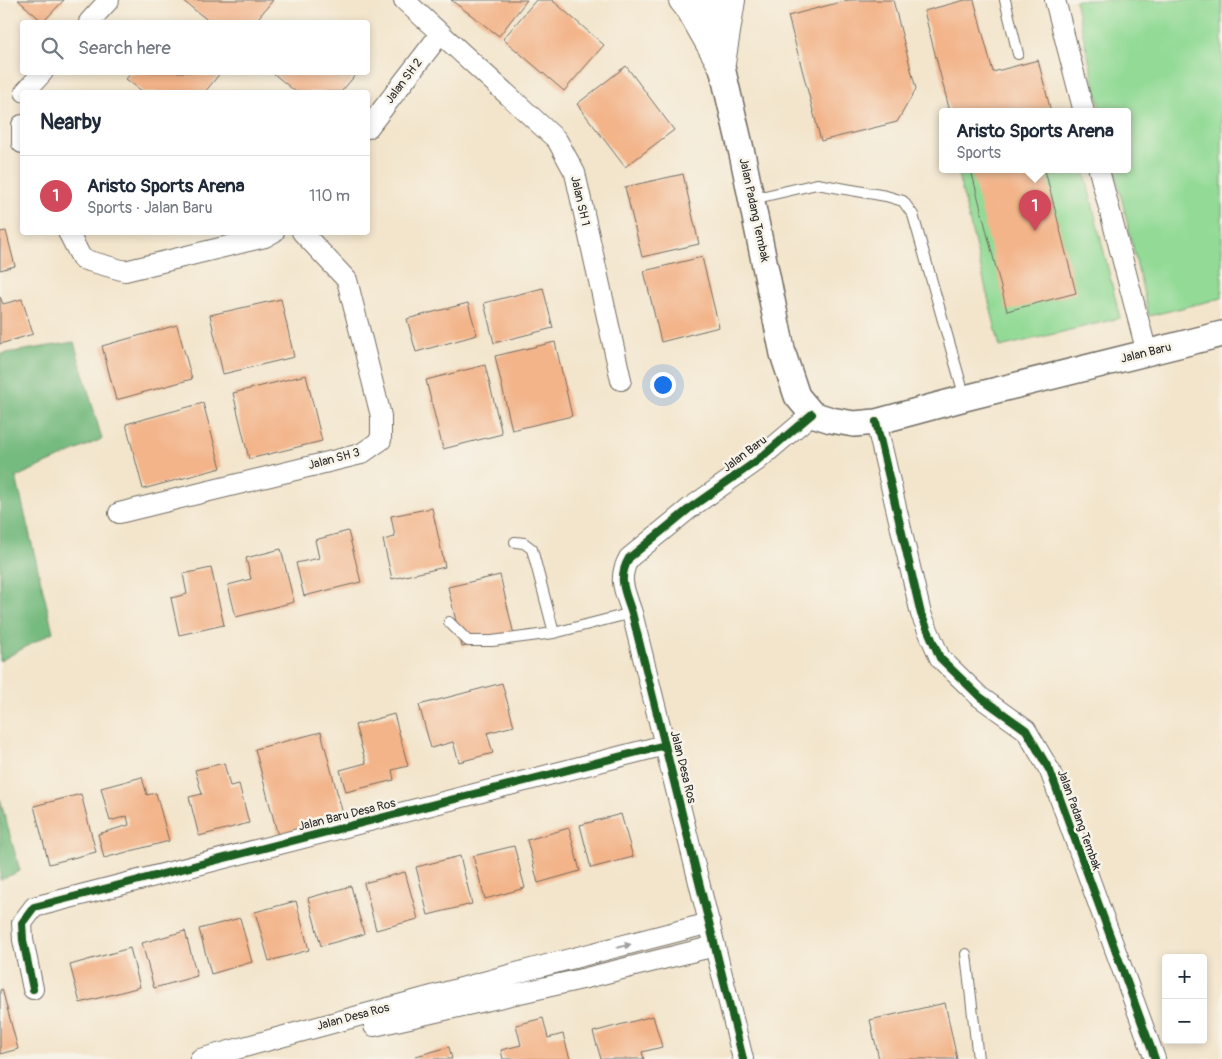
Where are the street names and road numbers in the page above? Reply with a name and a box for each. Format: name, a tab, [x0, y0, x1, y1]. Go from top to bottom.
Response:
street label: Jalan SH 2	[382, 55, 426, 107]
street label: Jalan Padang Tembak	[736, 157, 772, 263]
street label: Jalan SH 1	[567, 175, 593, 227]
street label: Jalan Baru	[1119, 339, 1173, 367]
street label: Jalan Baru	[720, 433, 770, 475]
street label: Jalan SH 3	[307, 445, 362, 473]
street label: Jalan Desa Ros	[667, 729, 699, 806]
street label: Jalan Padang Tembak	[1054, 768, 1104, 872]
street label: Jalan Baru Desa Ros	[297, 795, 398, 834]
street label: Jalan Desa Ros	[315, 1000, 392, 1034]

